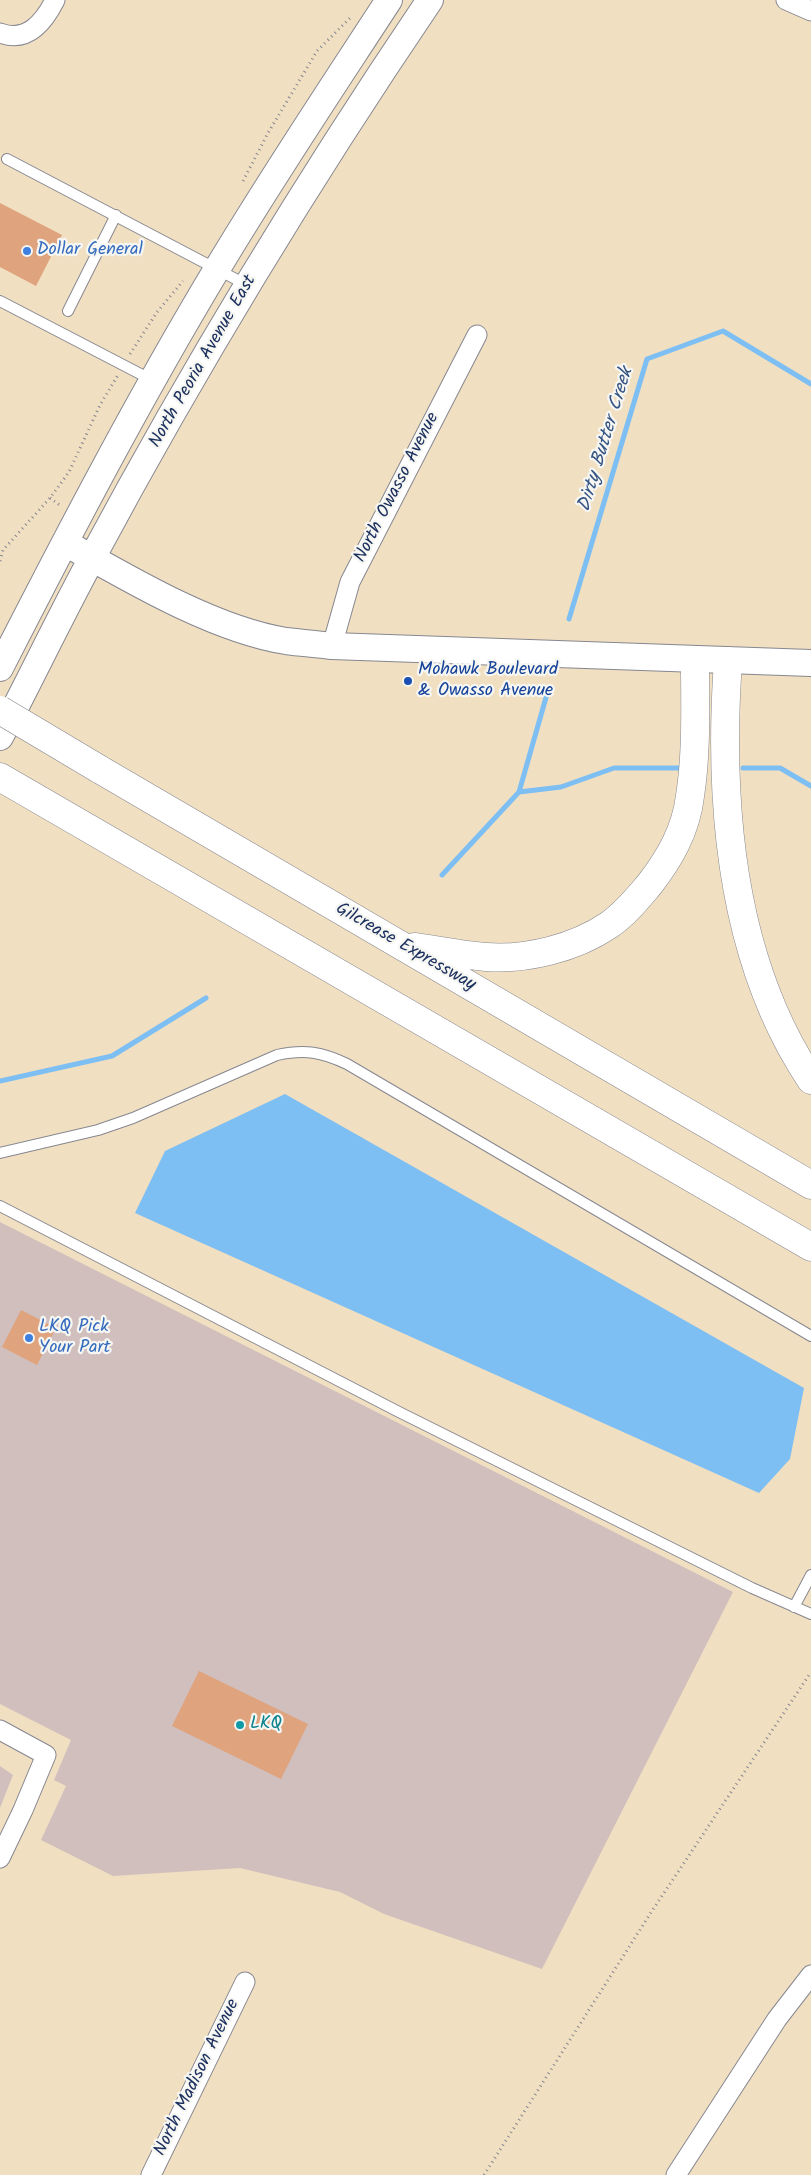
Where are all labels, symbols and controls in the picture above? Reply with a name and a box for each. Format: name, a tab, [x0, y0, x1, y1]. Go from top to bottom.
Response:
place label: Dollar General	[37, 240, 143, 262]
marker: Dollar General	[21, 245, 33, 257]
street label: North Peoria Avenue East	[146, 272, 262, 452]
water label: Dirty Butter Creek	[574, 365, 640, 515]
street label: North Owasso Avenue	[351, 409, 445, 567]
place label: Mohawk Boulevard & Owasso Avenue	[418, 660, 558, 702]
marker: Mohawk Boulevard & Owasso Avenue	[402, 675, 414, 687]
street label: Gilcrease Expressway	[331, 899, 479, 997]
place label: LKQ Pick Your Part	[39, 1317, 110, 1360]
marker: LKQ Pick Your Part	[23, 1332, 35, 1344]
place label: LKQ	[250, 1714, 282, 1736]
marker: LKQ	[234, 1719, 246, 1731]
street label: North Madison Avenue	[151, 1996, 245, 2160]

